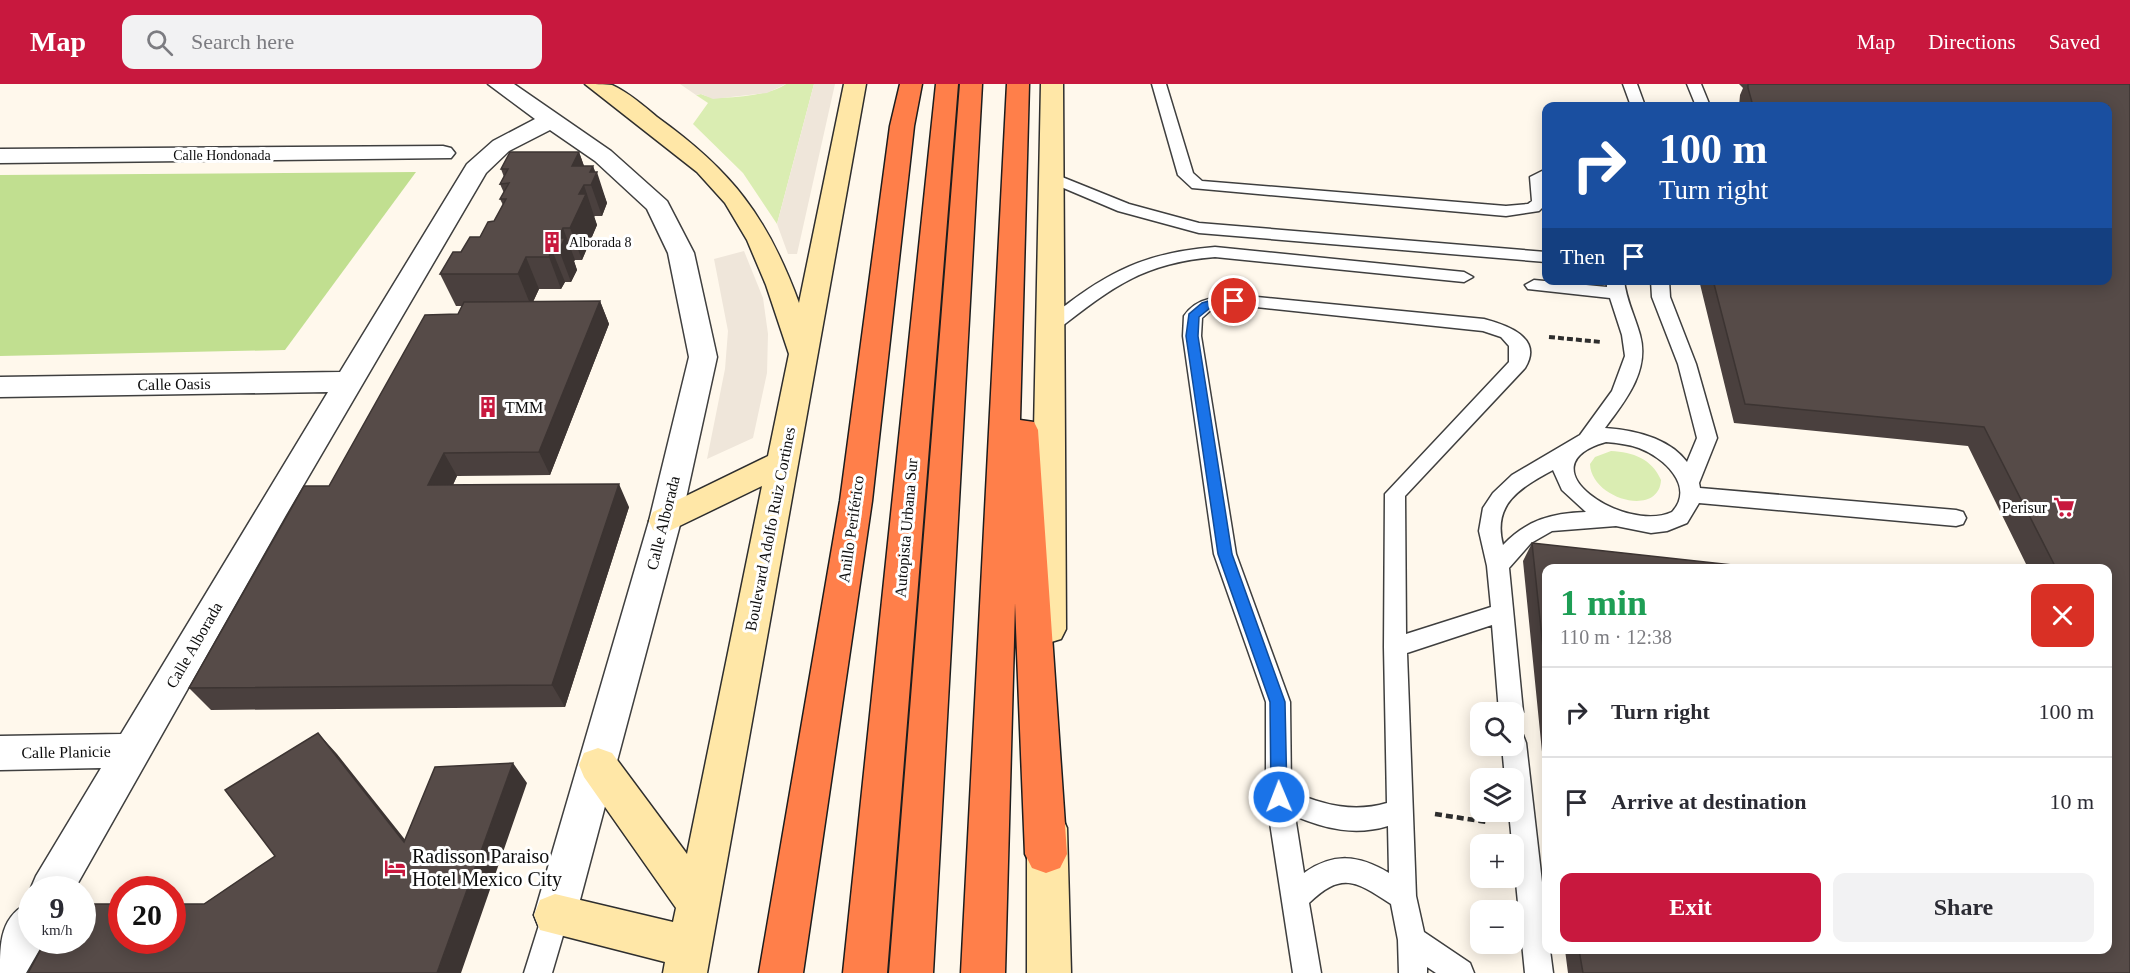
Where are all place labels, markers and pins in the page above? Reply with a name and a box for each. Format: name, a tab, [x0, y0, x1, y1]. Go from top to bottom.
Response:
building icon: Alborada 8	[540, 230, 564, 254]
place label: Alborada 8	[569, 235, 632, 250]
pin	[1208, 275, 1259, 326]
building icon: TMM	[476, 395, 500, 419]
place label: TMM	[505, 399, 543, 416]
supermarket icon: Perisur	[2052, 495, 2076, 519]
place label: Perisur	[2002, 499, 2048, 516]
place label: Radisson Paraiso Hotel Mexico City	[412, 845, 562, 891]
hotel icon: Radisson Paraiso Hotel Mexico City	[383, 856, 407, 880]

